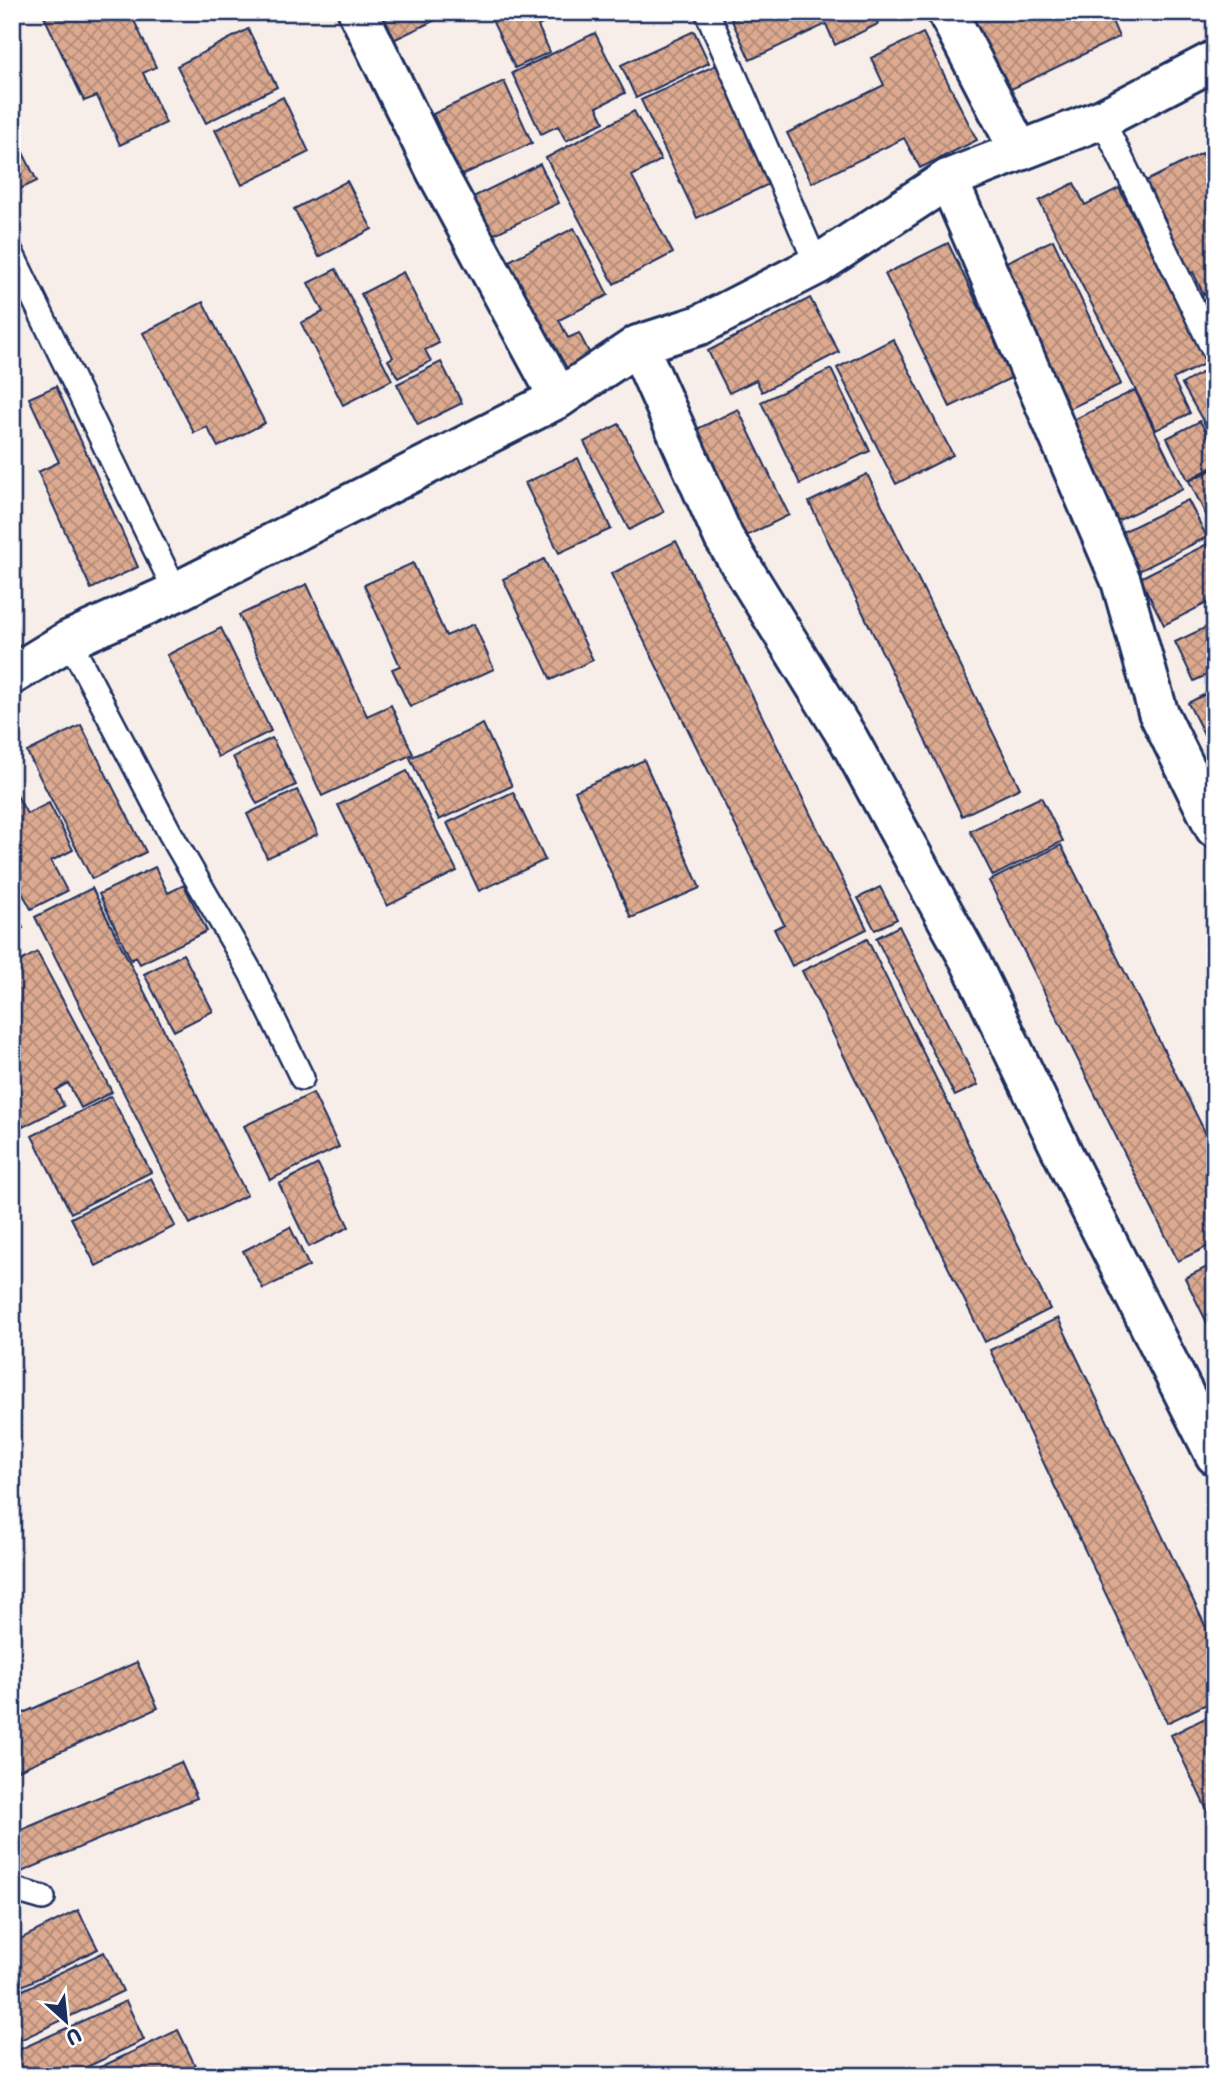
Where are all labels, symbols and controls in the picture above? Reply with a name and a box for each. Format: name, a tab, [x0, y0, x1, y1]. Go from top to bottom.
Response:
north arrow	[32, 1986, 102, 2056]
text: U	[61, 2021, 87, 2053]

